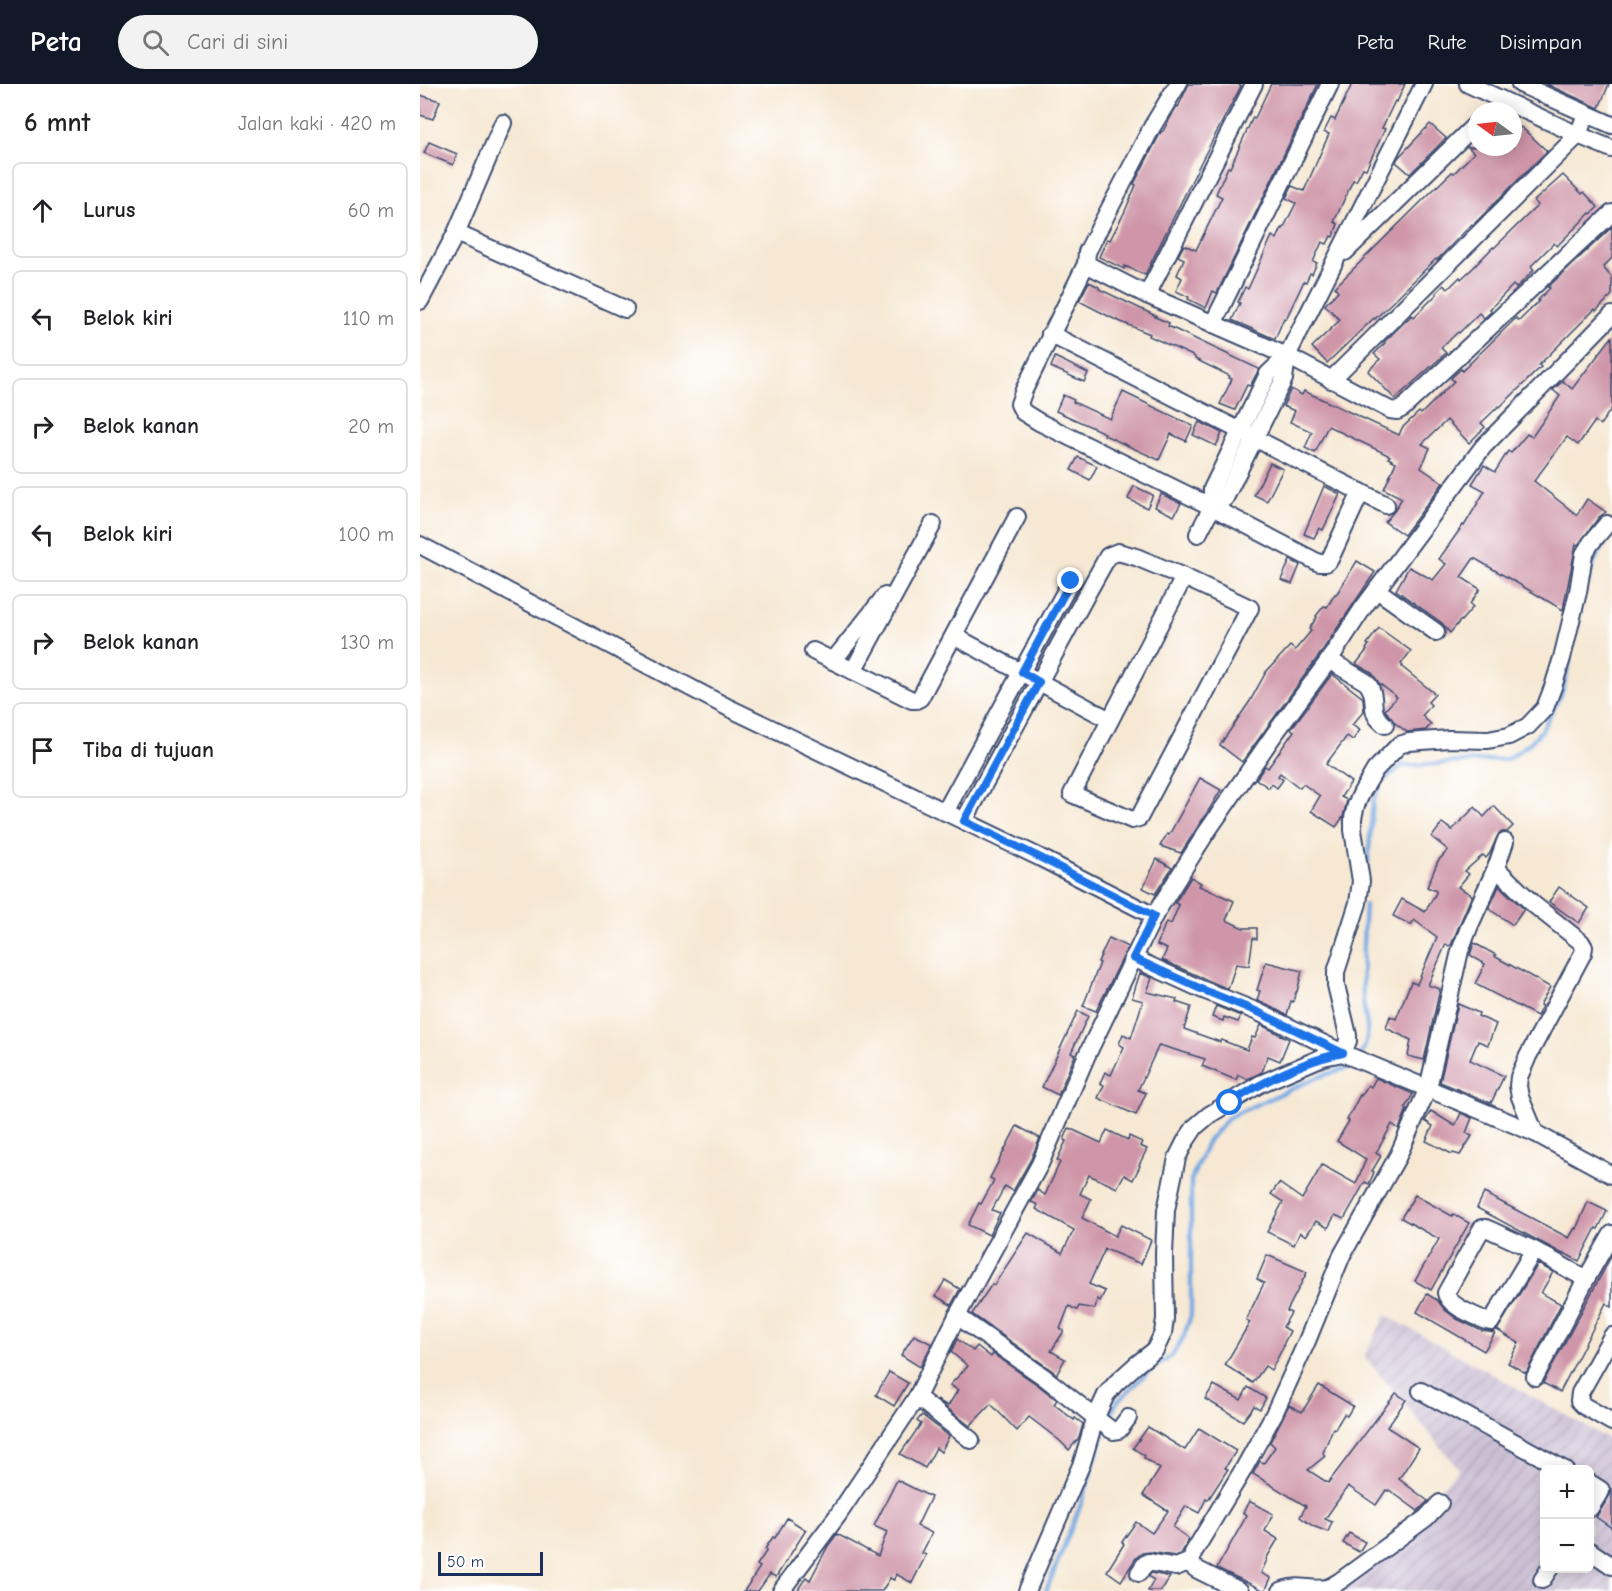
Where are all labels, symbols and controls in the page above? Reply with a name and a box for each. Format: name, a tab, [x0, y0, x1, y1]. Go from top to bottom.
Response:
search box	[118, 15, 538, 69]
text: Peta	[30, 26, 82, 58]
icon: search	[139, 26, 172, 59]
text: Cari di sini	[187, 29, 288, 55]
text: Peta	[1357, 30, 1394, 54]
text: Rute	[1427, 30, 1467, 54]
text: Disimpan	[1500, 30, 1582, 54]
north arrow	[1468, 102, 1522, 156]
text: 6 mnt	[24, 108, 90, 138]
text: Jalan kaki · 420 m	[238, 112, 396, 135]
icon: ahead	[26, 194, 59, 227]
text: Lurus	[83, 197, 135, 223]
text: 60 m	[348, 199, 394, 222]
icon: left	[26, 302, 59, 335]
text: Belok kiri	[83, 305, 173, 331]
text: 110 m	[343, 307, 394, 330]
icon: right	[26, 410, 59, 443]
text: Belok kanan	[83, 413, 199, 439]
text: 20 m	[348, 415, 394, 438]
icon: left	[26, 518, 59, 551]
text: Belok kiri	[83, 521, 173, 547]
text: 100 m	[339, 523, 394, 546]
route end	[1057, 567, 1083, 593]
icon: right	[26, 626, 59, 659]
text: Belok kanan	[83, 629, 199, 655]
text: 130 m	[341, 631, 394, 654]
icon: arrive	[26, 734, 59, 767]
text: Tiba di tujuan	[83, 737, 214, 763]
route start	[1216, 1089, 1242, 1115]
map controls	[1540, 1465, 1594, 1573]
button: +	[1540, 1465, 1594, 1519]
button: −	[1540, 1519, 1594, 1573]
scale bar	[438, 1549, 543, 1576]
text: 50 m	[447, 1553, 484, 1571]

